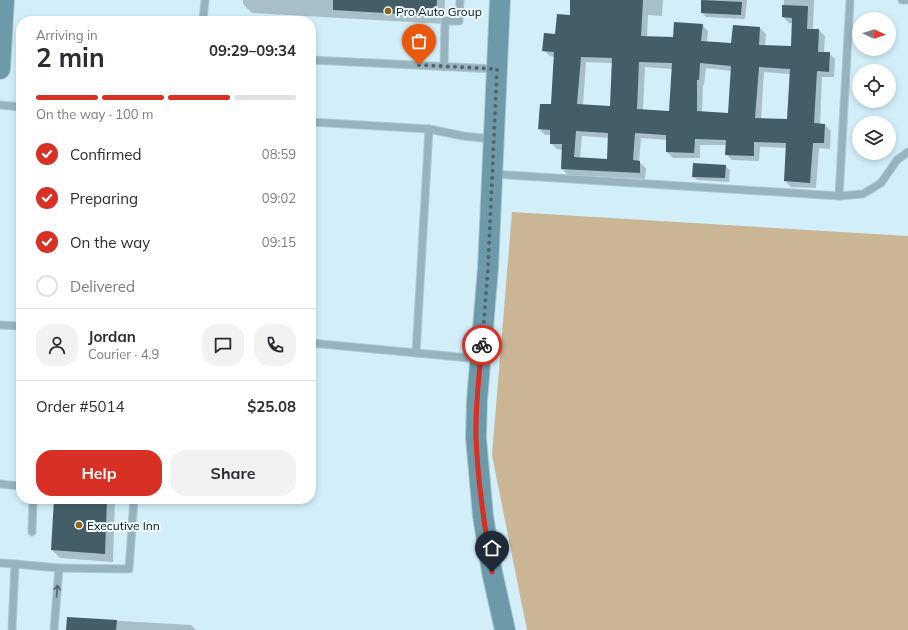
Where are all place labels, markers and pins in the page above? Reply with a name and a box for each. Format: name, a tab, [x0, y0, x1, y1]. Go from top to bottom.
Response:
place label: Pro Auto Group	[396, 4, 482, 19]
marker: Pro Auto Group	[383, 6, 393, 16]
pin	[402, 24, 436, 65]
place label: Executive Inn	[87, 518, 160, 533]
marker: Executive Inn	[74, 520, 84, 530]
pin	[475, 531, 509, 572]

